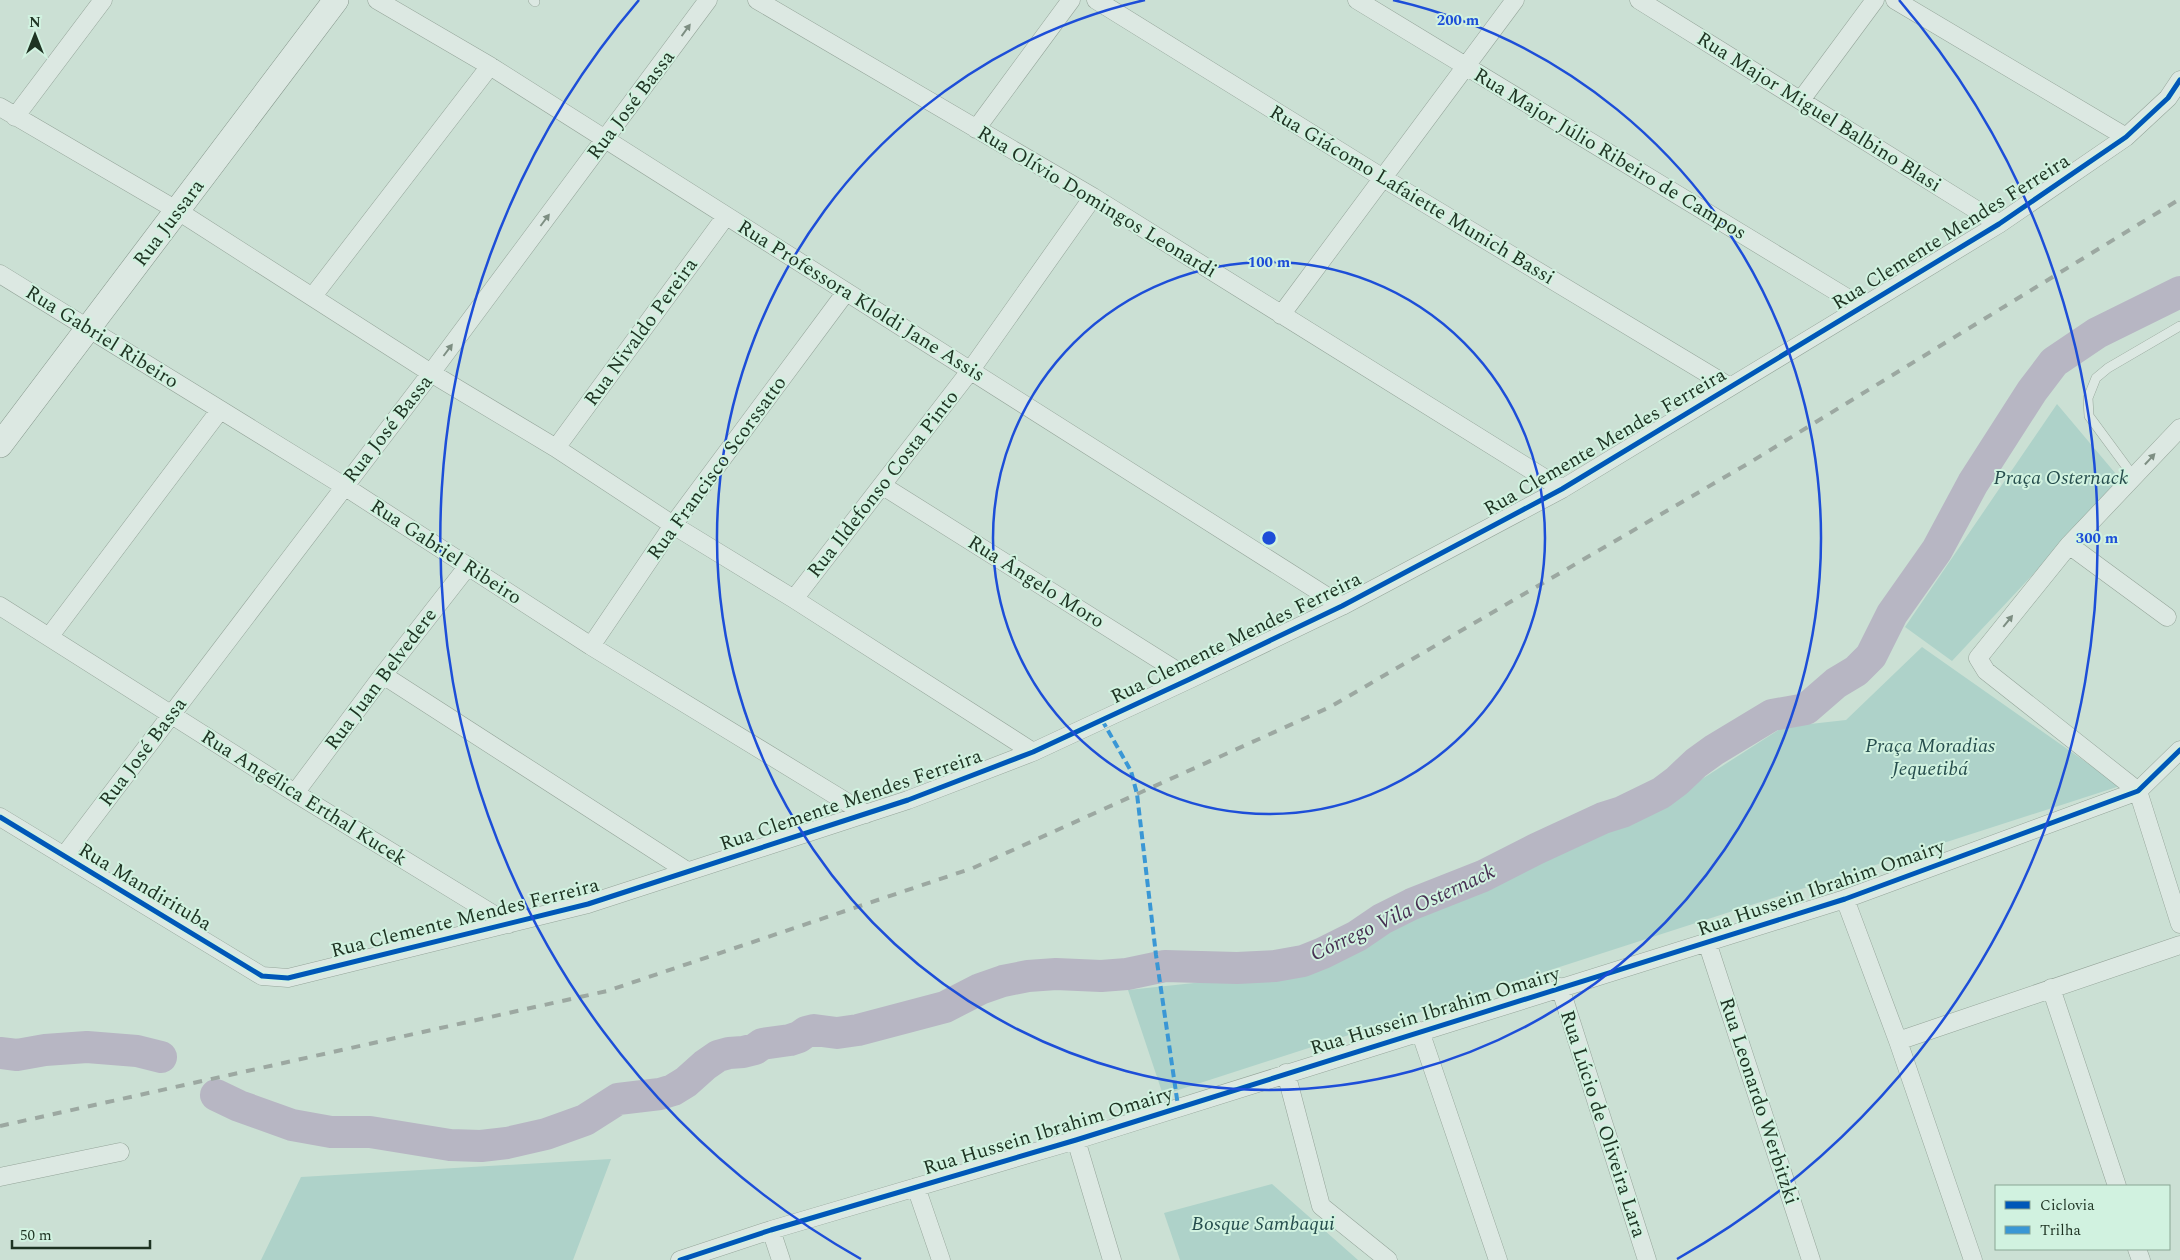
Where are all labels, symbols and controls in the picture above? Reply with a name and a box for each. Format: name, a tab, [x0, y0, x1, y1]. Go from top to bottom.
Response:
text: 200 m	[1437, 9, 1480, 32]
north arrow	[10, 10, 60, 60]
text: N	[29, 12, 41, 33]
one-way arrow	[681, 23, 691, 37]
street label: Rua Major Miguel Balbino Blasi	[1691, 24, 1947, 200]
street label: Rua José Bassa	[580, 44, 682, 166]
street label: Rua Major Júlio Ribeiro de Campos	[1468, 60, 1752, 248]
street label: Rua Giácomo Lafaiette Munich Bassi	[1264, 98, 1560, 292]
street label: Rua Olívio Domingos Leonardi	[971, 118, 1223, 286]
street label: Rua Clemente Mendes Ferreira	[1826, 146, 2076, 318]
street label: Rua Jussara	[126, 173, 212, 273]
street label: Rua Professora Kloldi Jane Assis	[731, 212, 991, 390]
one-way arrow	[540, 214, 551, 227]
street label: Rua Nivaldo Pereira	[577, 251, 705, 413]
text: 100 m	[1248, 251, 1291, 274]
street label: Rua Gabriel Ribeiro	[20, 278, 184, 396]
one-way arrow	[443, 344, 454, 357]
street label: Rua Clemente Mendes Ferreira	[1478, 360, 1732, 524]
street label: Rua José Bassa	[336, 368, 440, 490]
street label: Rua Francisco Scorssatto	[640, 370, 794, 566]
street label: Rua Ildefonso Costa Pinto	[800, 383, 966, 585]
one-way arrow	[2144, 454, 2156, 466]
park label: Praça Osternack	[1994, 463, 2129, 493]
street label: Rua Gabriel Ribeiro	[364, 492, 528, 612]
text: 300 m	[2076, 527, 2119, 550]
street label: Rua Ângelo Moro	[962, 528, 1110, 636]
centre of rings	[1260, 529, 1278, 547]
street label: Rua Clemente Mendes Ferreira	[1106, 564, 1367, 712]
street label: Rua Juan Belvedere	[318, 602, 444, 756]
one-way arrow	[2003, 614, 2014, 627]
street label: Rua José Bassa	[92, 691, 194, 813]
street label: Rua Angélica Erthal Kucek	[195, 722, 413, 874]
park label: Praça Moradias Jequetibá	[1865, 731, 1995, 784]
street label: Rua Clemente Mendes Ferreira	[716, 741, 986, 859]
street label: Rua Hussein Ibrahim Omairy	[1693, 831, 1950, 944]
street label: Rua Mandirituba	[73, 835, 218, 939]
water label: Córrego Vila Osternack	[1305, 856, 1501, 970]
street label: Rua Clemente Mendes Ferreira	[328, 870, 603, 966]
street label: Rua Hussein Ibrahim Omairy	[1306, 958, 1565, 1063]
street label: Rua Leonardo Werbitzki	[1711, 993, 1807, 1209]
street label: Rua Lúcio de Oliveira Lara	[1552, 1006, 1654, 1242]
street label: Rua Hussein Ibrahim Omairy	[919, 1078, 1178, 1183]
legend	[1995, 1185, 2170, 1250]
text: Ciclovia	[2040, 1194, 2095, 1217]
park label: Bosque Sambaqui	[1191, 1209, 1335, 1239]
scale bar	[12, 1218, 150, 1250]
text: Trilha	[2040, 1219, 2081, 1242]
text: 50 m	[20, 1224, 52, 1247]

